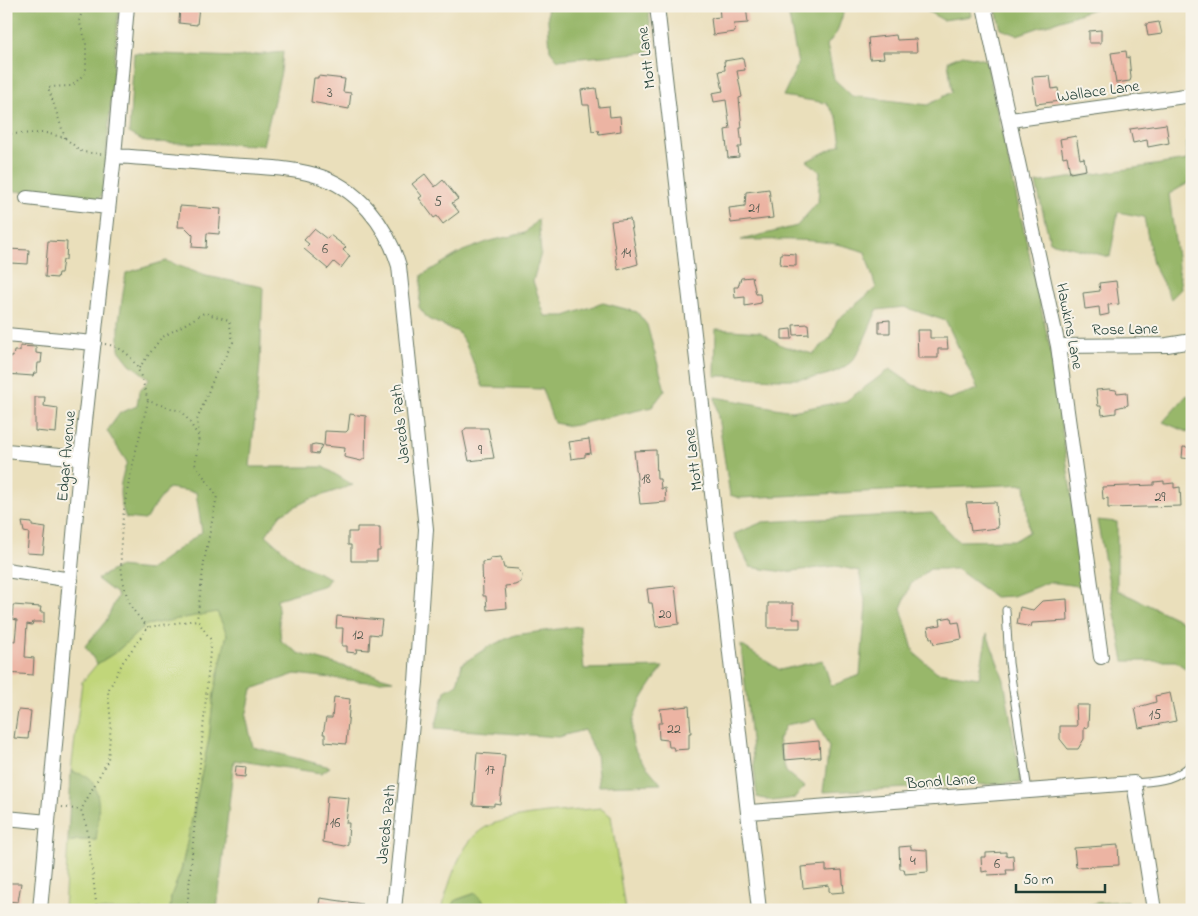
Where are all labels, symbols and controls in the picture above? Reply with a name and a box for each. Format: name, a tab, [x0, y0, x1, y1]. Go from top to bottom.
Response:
street label: Mott Lane	[631, 25, 663, 90]
street label: Wallace Lane	[1056, 74, 1142, 110]
house number: 3	[327, 83, 333, 104]
house number: 5	[434, 192, 442, 213]
house number: 21	[748, 198, 760, 219]
house number: 6	[322, 239, 328, 260]
house number: 14	[621, 243, 631, 264]
street label: Hawkins Lane	[1049, 281, 1089, 373]
street label: Rose Lane	[1092, 317, 1159, 343]
street label: Jareds Path	[385, 383, 417, 465]
street label: Edgar Avenue	[51, 409, 83, 503]
street label: Mott Lane	[678, 427, 710, 492]
house number: 9	[478, 440, 483, 461]
house number: 18	[641, 469, 651, 490]
house number: 29	[1154, 487, 1166, 508]
house number: 20	[658, 604, 672, 625]
house number: 12	[352, 625, 364, 646]
house number: 15	[1149, 705, 1161, 726]
house number: 22	[667, 719, 681, 740]
house number: 17	[485, 760, 495, 781]
street label: Bond Lane	[905, 768, 978, 796]
street label: Jareds Path	[371, 783, 403, 865]
house number: 16	[330, 813, 340, 834]
house number: 4	[910, 851, 916, 872]
house number: 6	[994, 854, 1000, 875]
scale bar	[1016, 861, 1104, 893]
text: 50 m	[1023, 869, 1054, 891]

